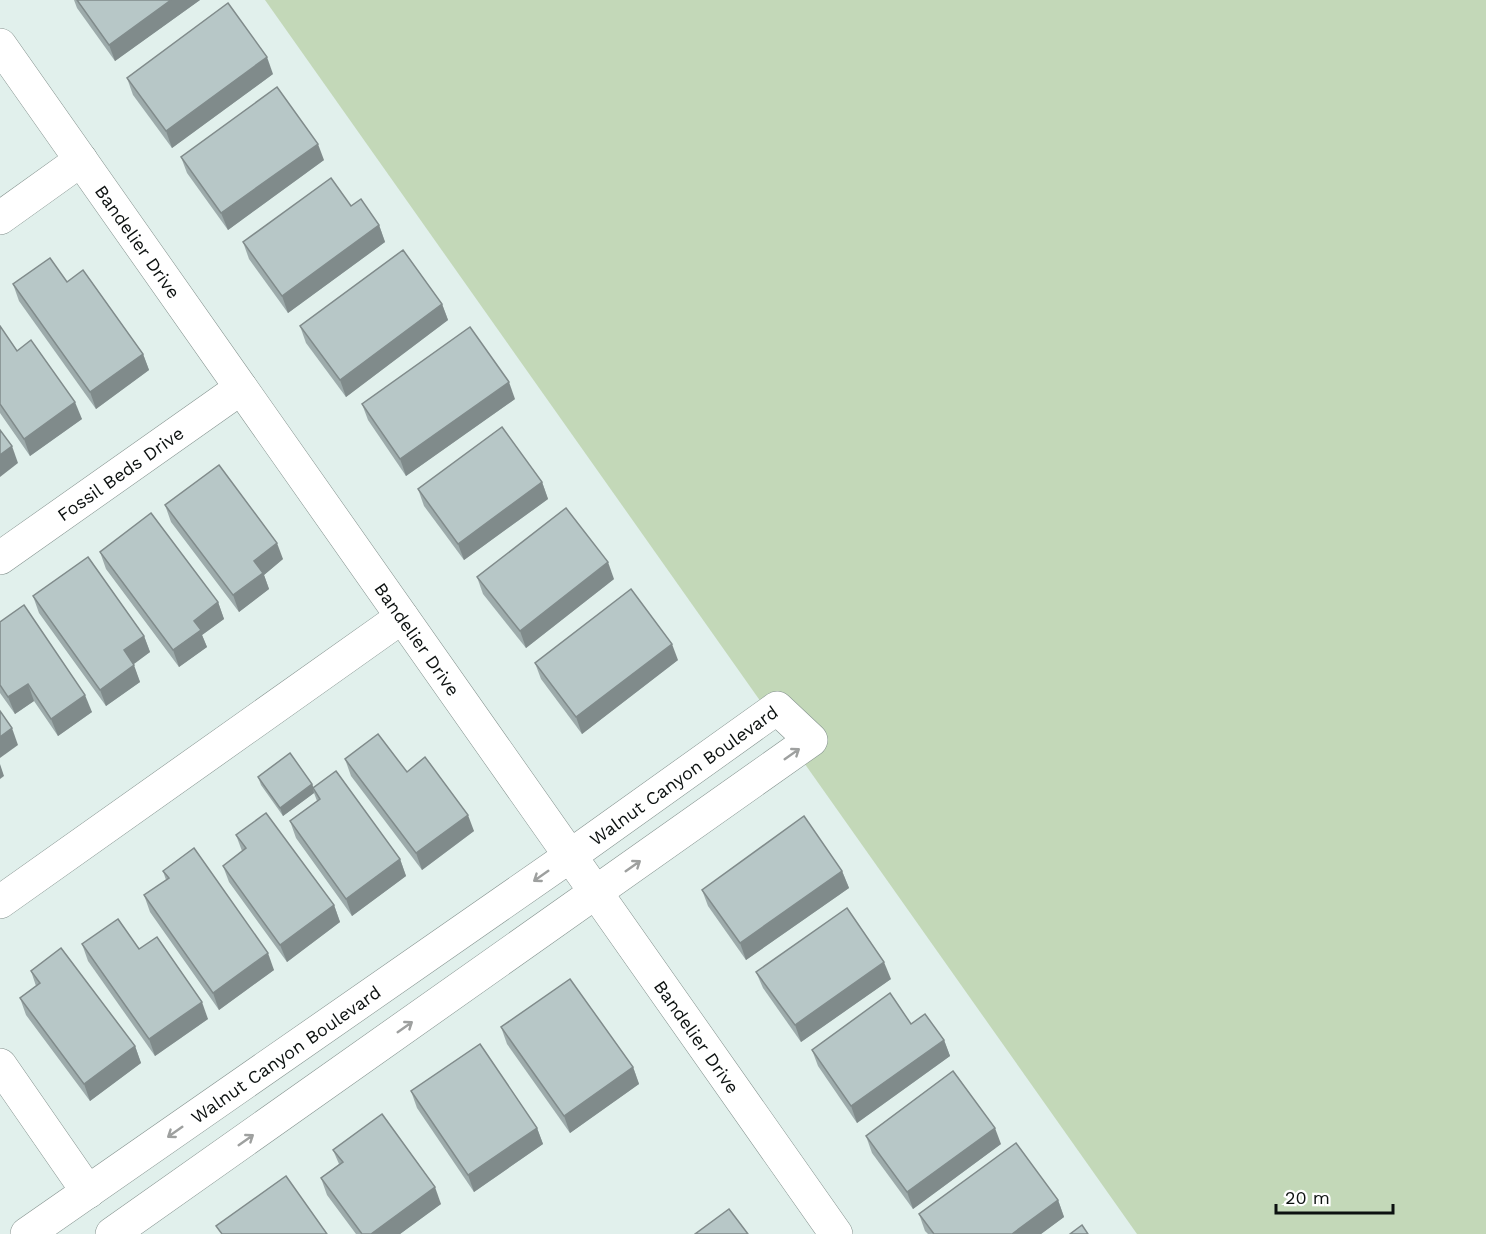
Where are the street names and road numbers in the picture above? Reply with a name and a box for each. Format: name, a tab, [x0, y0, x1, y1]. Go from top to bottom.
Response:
street label: Bandelier Drive	[91, 181, 185, 302]
street label: Fossil Beds Drive	[53, 422, 187, 525]
street label: Bandelier Drive	[371, 578, 465, 699]
street label: Walnut Canyon Boulevard	[585, 701, 781, 849]
street label: Bandelier Drive	[650, 976, 744, 1097]
street label: Walnut Canyon Boulevard	[187, 981, 384, 1127]

